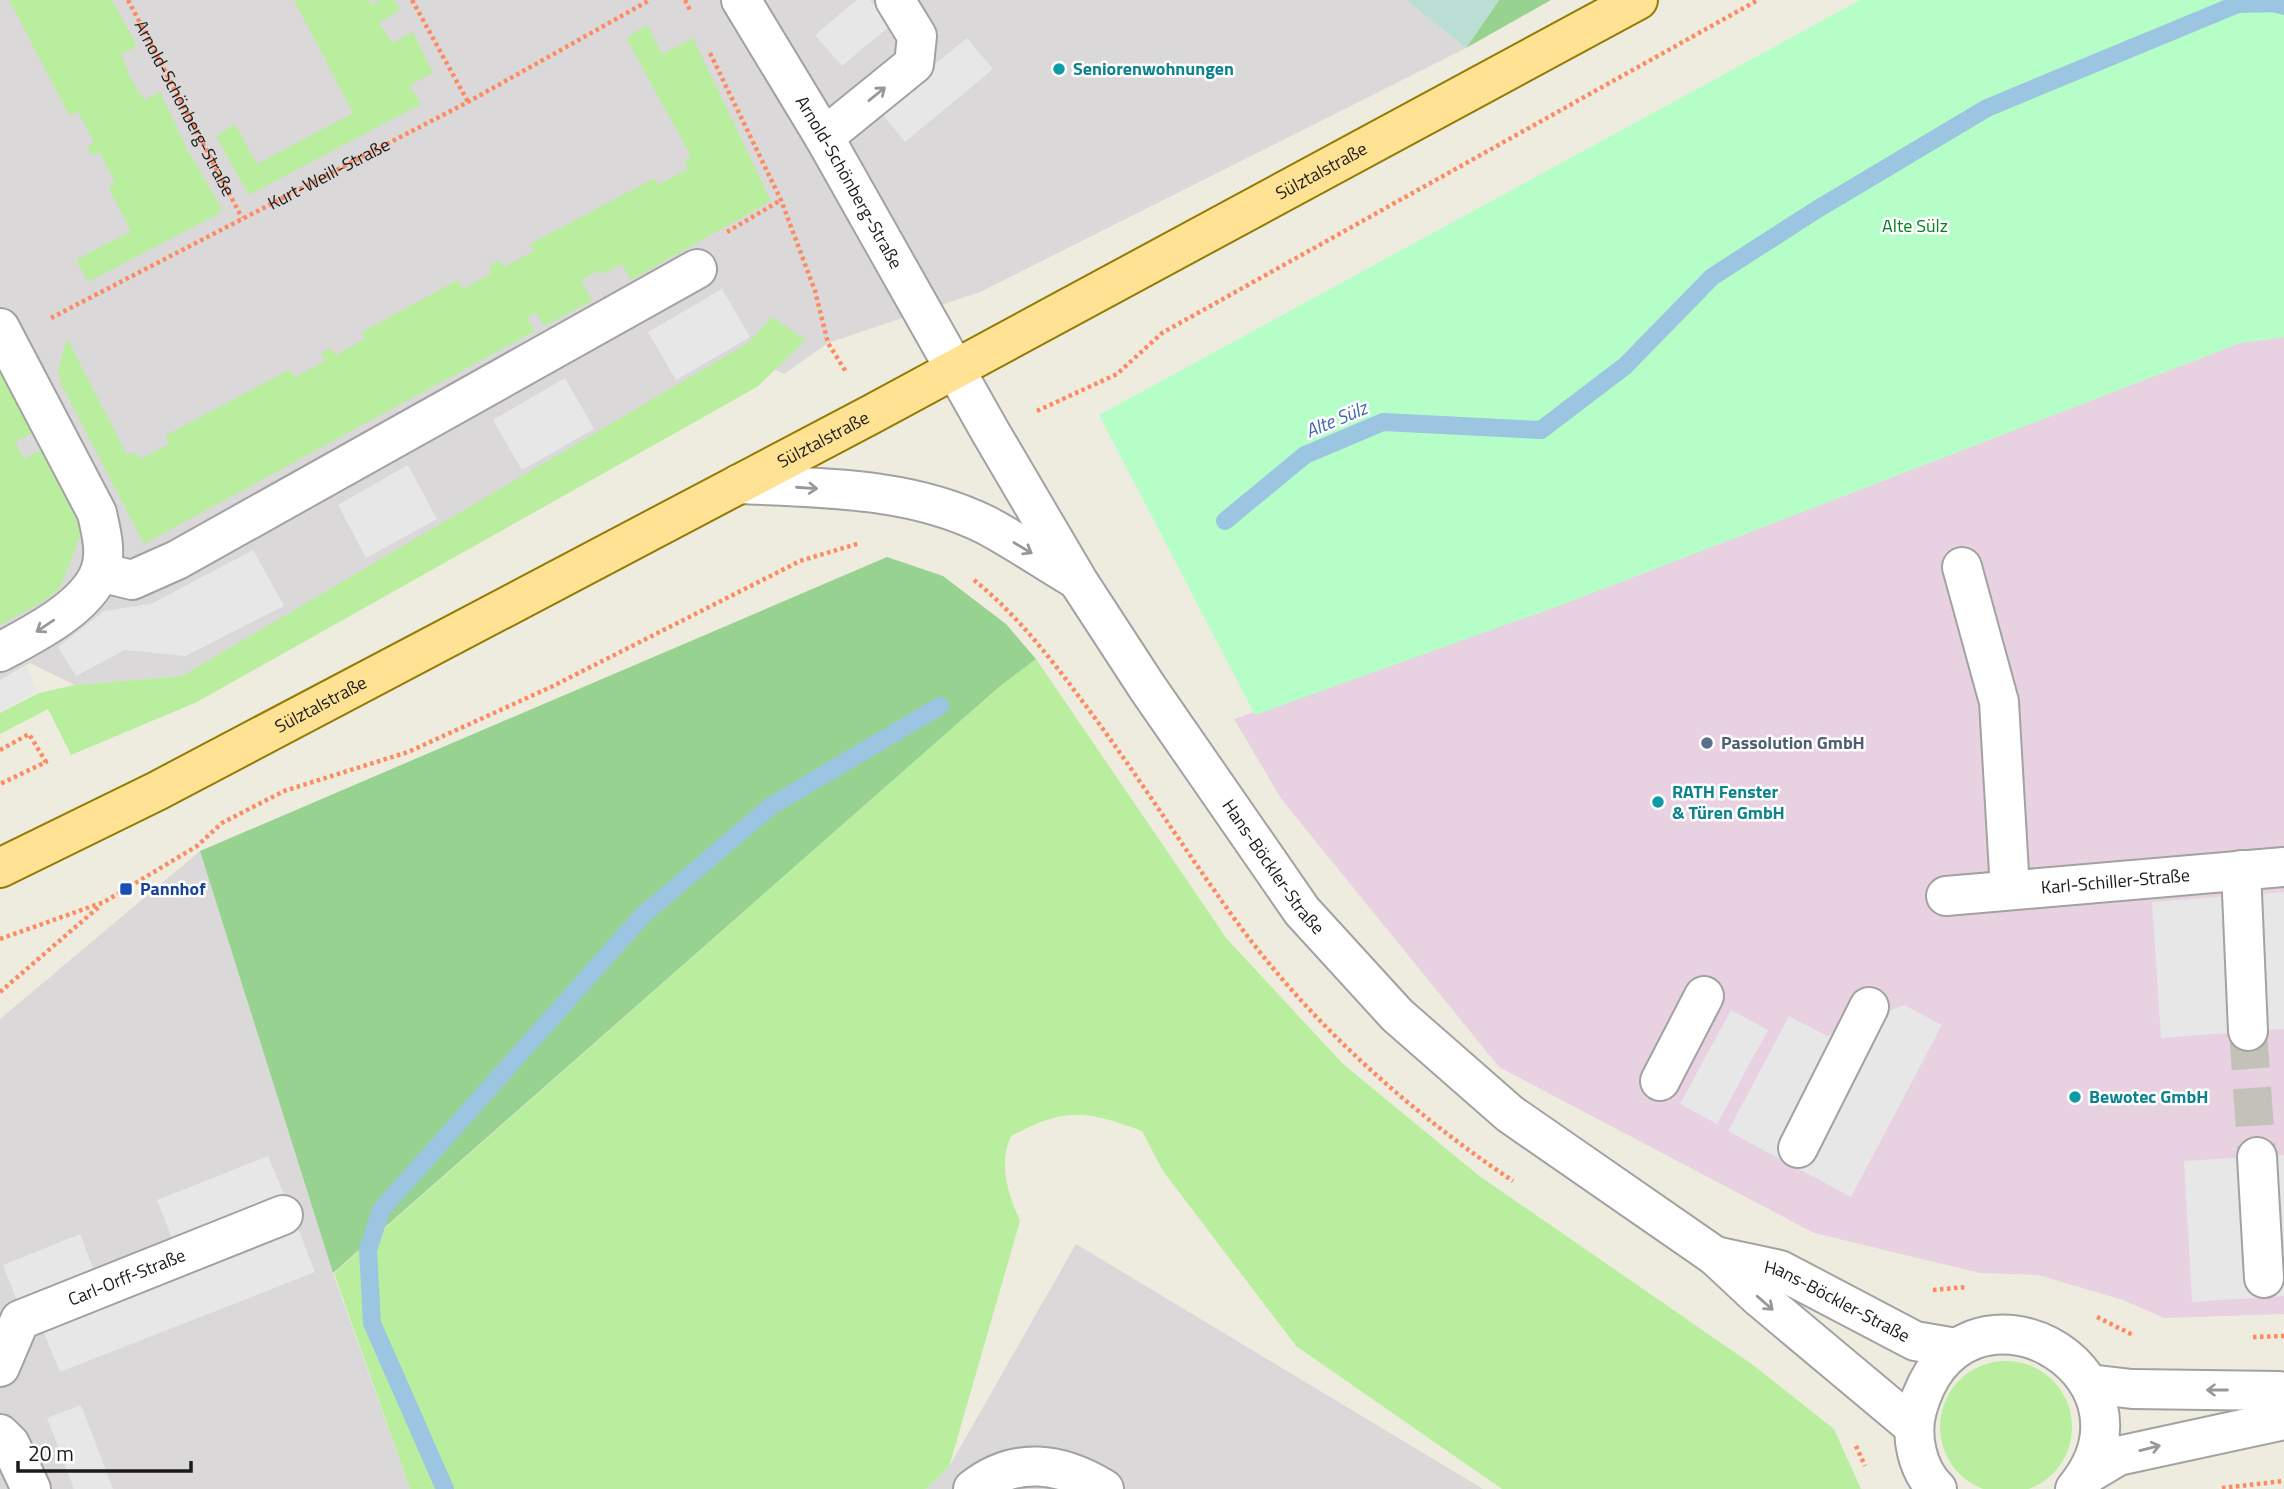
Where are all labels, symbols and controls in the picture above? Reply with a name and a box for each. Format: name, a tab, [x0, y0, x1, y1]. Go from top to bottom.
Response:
street label: Arnold-Schönberg-Straße	[128, 15, 242, 201]
place label: Seniorenwohnungen	[1073, 55, 1234, 82]
marker: Seniorenwohnungen	[1051, 61, 1067, 77]
one-way arrow	[868, 86, 886, 102]
street label: Arnold-Schönberg-Straße	[789, 90, 910, 274]
street label: Kurt-Weill-Straße	[263, 131, 395, 216]
street label: Sülztalstraße	[1270, 135, 1372, 206]
park label: Alte Sülz	[1882, 212, 1948, 239]
water label: Alte Sülz	[1300, 392, 1373, 445]
street label: Sülztalstraße	[772, 404, 874, 475]
one-way arrow	[795, 482, 818, 495]
one-way arrow	[1012, 541, 1032, 555]
one-way arrow	[36, 619, 55, 633]
street label: Sülztalstraße	[270, 669, 371, 740]
place label: Passolution GmbH	[1721, 729, 1865, 756]
marker: Passolution GmbH	[1699, 735, 1715, 751]
place label: RATH Fenster & Türen GmbH	[1672, 778, 1785, 826]
street label: Hans-Böckler-Straße	[1216, 794, 1331, 940]
marker: RATH Fenster & Türen GmbH	[1650, 794, 1666, 810]
street label: Karl-Schiller-Straße	[2040, 861, 2191, 901]
place label: Pannhof	[140, 875, 206, 902]
marker: Pannhof	[118, 881, 134, 897]
place label: Bewotec GmbH	[2089, 1083, 2208, 1110]
marker: Bewotec GmbH	[2067, 1089, 2083, 1105]
street label: Carl-Orff-Straße	[64, 1241, 189, 1313]
street label: Hans-Böckler-Straße	[1762, 1253, 1915, 1349]
one-way arrow	[1756, 1295, 1774, 1311]
one-way arrow	[2205, 1383, 2228, 1397]
scale bar	[18, 1430, 191, 1474]
text: 20 m	[28, 1437, 74, 1469]
one-way arrow	[2138, 1441, 2161, 1454]

